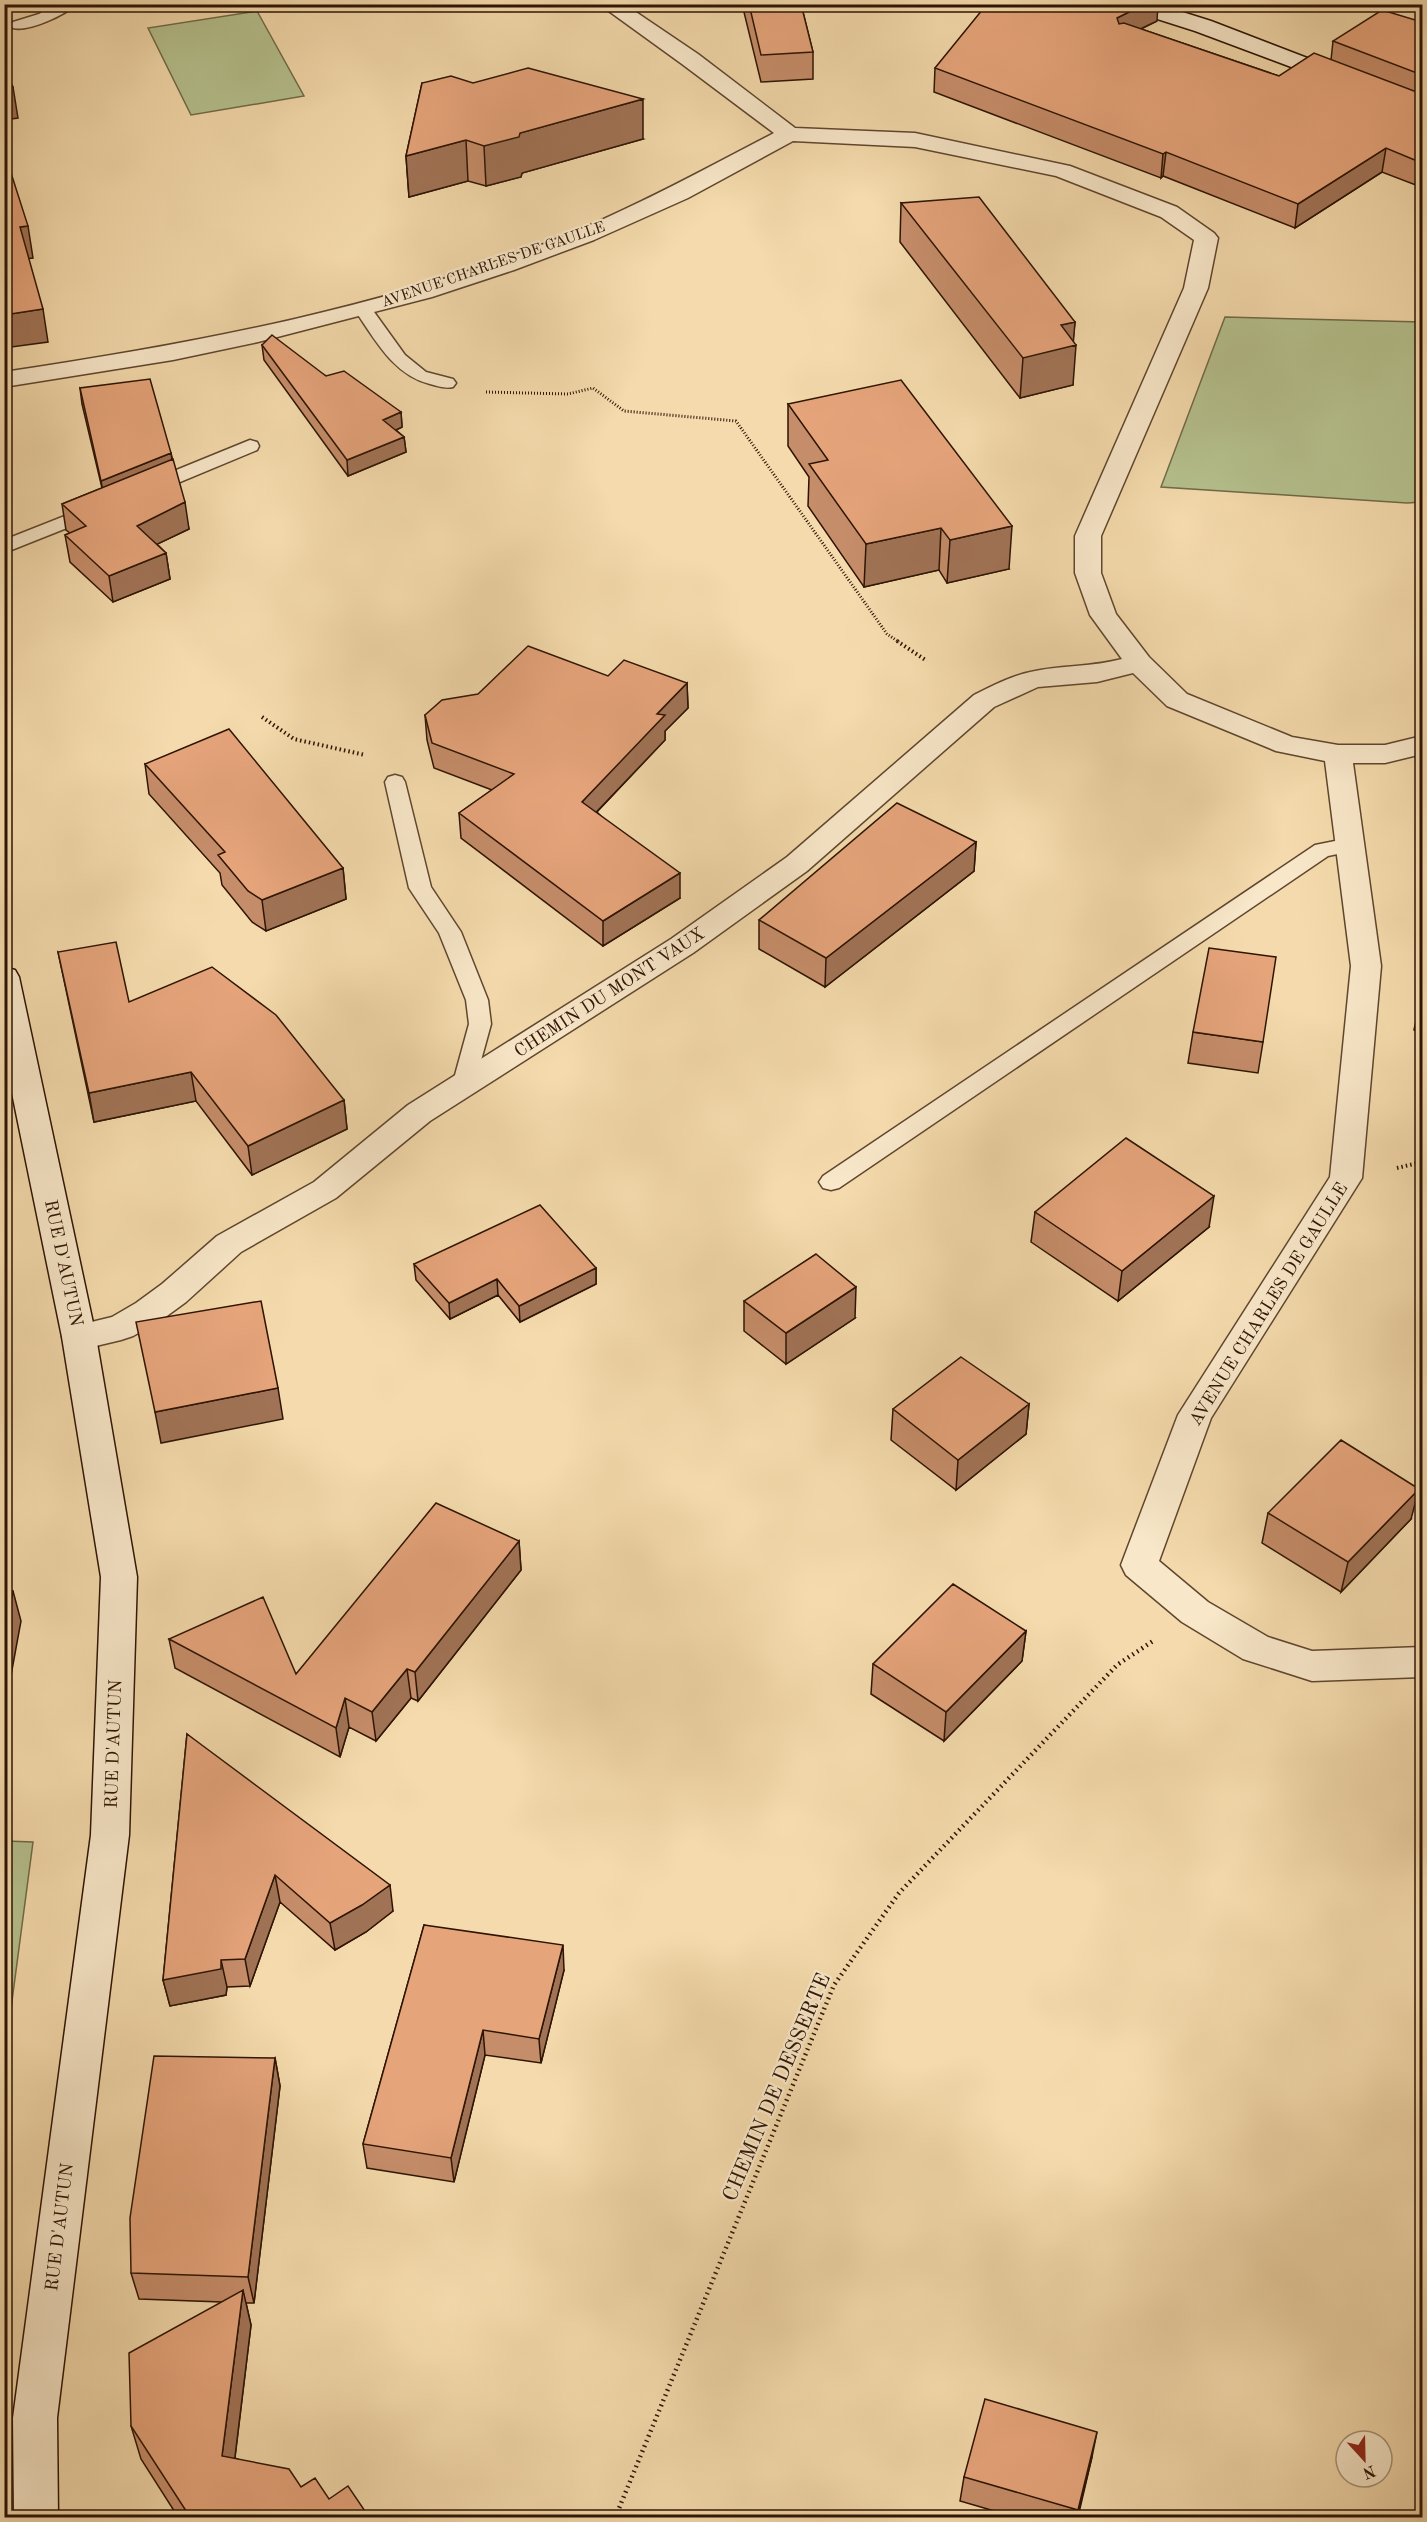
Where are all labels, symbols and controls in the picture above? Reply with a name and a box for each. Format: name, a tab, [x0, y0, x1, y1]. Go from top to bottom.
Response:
street label: AVENUE CHARLES DE GAULLE	[380, 220, 607, 311]
street label: CHEMIN DU MONT VAUX	[511, 924, 708, 1061]
street label: AVENUE CHARLES DE GAULLE	[1186, 1180, 1351, 1429]
street label: RUE D'AUTUN	[41, 1198, 85, 1328]
street label: RUE D'AUTUN	[103, 1679, 125, 1809]
street label: CHEMIN DE DESSERTE	[720, 1970, 835, 2205]
street label: RUE D'AUTUN	[43, 2162, 77, 2292]
north arrow	[1334, 2429, 1394, 2489]
text: N	[1359, 2461, 1378, 2481]

